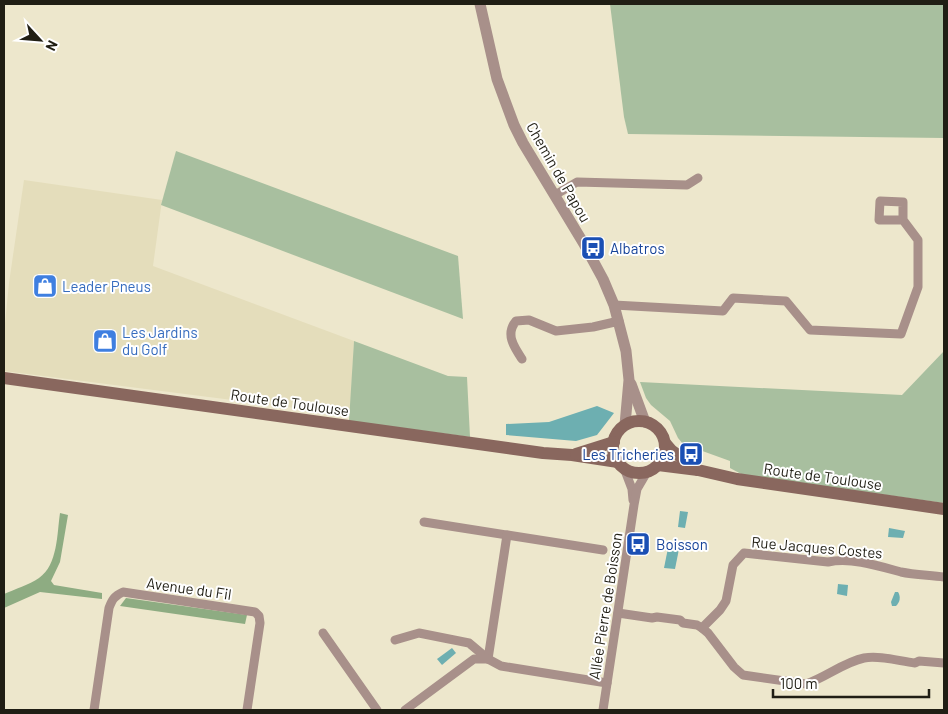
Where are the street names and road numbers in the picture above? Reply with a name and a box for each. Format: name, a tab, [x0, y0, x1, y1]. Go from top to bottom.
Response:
street label: Chemin de Papou	[523, 119, 595, 225]
street label: Route de Toulouse	[230, 385, 350, 419]
street label: Route de Toulouse	[763, 459, 883, 493]
street label: Allée Pierre de Boisson	[584, 531, 626, 681]
street label: Rue Jacques Costes	[751, 532, 883, 562]
street label: Avenue du Fil	[145, 573, 233, 603]

